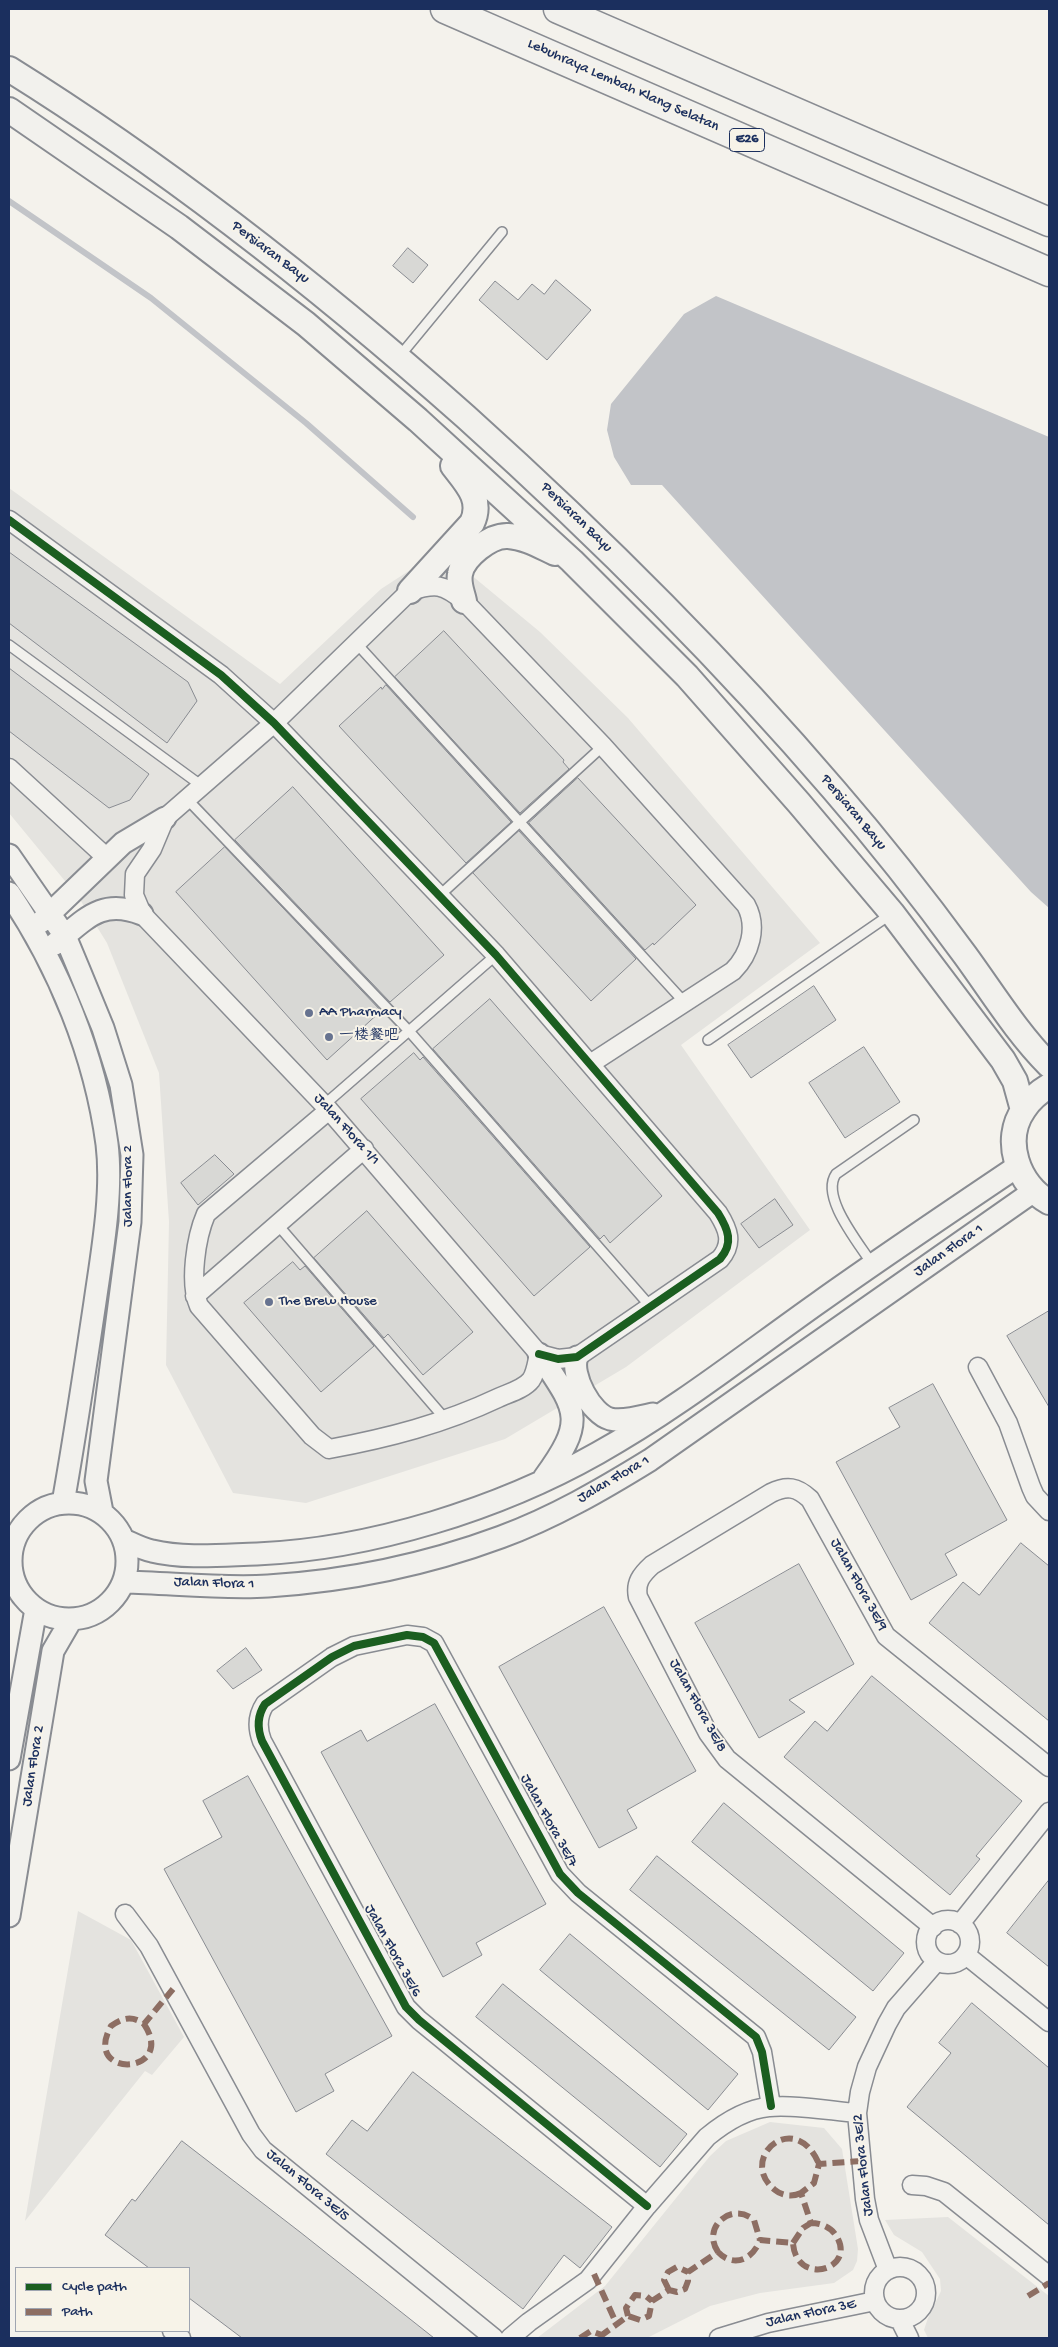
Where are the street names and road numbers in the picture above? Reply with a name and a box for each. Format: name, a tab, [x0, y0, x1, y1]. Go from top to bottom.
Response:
street label: Lebuhraya Lembah Klang Selatan	[524, 35, 722, 137]
road number: E26	[730, 128, 764, 152]
street label: Persiaran Bayu	[227, 218, 313, 288]
street label: Persiaran Bayu	[536, 479, 616, 557]
street label: Persiaran Bayu	[816, 772, 890, 854]
street label: Jalan Flora 1/1	[309, 1090, 383, 1170]
street label: Jalan Flora 2	[120, 1145, 138, 1227]
street label: Jalan Flora 1	[911, 1221, 987, 1281]
street label: Jalan Flora 1	[575, 1452, 653, 1508]
street label: Jalan Flora 3E/9	[825, 1536, 891, 1634]
street label: Jalan Flora 1	[173, 1574, 255, 1594]
street label: Jalan Flora 3E/8	[664, 1656, 730, 1756]
street label: Jalan Flora 2	[19, 1724, 49, 1808]
street label: Jalan Flora 3E/7	[515, 1772, 581, 1870]
street label: Jalan Flora 3E/6	[359, 1902, 425, 2000]
street label: Jalan Flora 3E/2	[850, 2113, 878, 2217]
street label: Jalan Flora 3E/5	[262, 2146, 352, 2226]
street label: Jalan Flora 3E	[764, 2296, 858, 2332]

